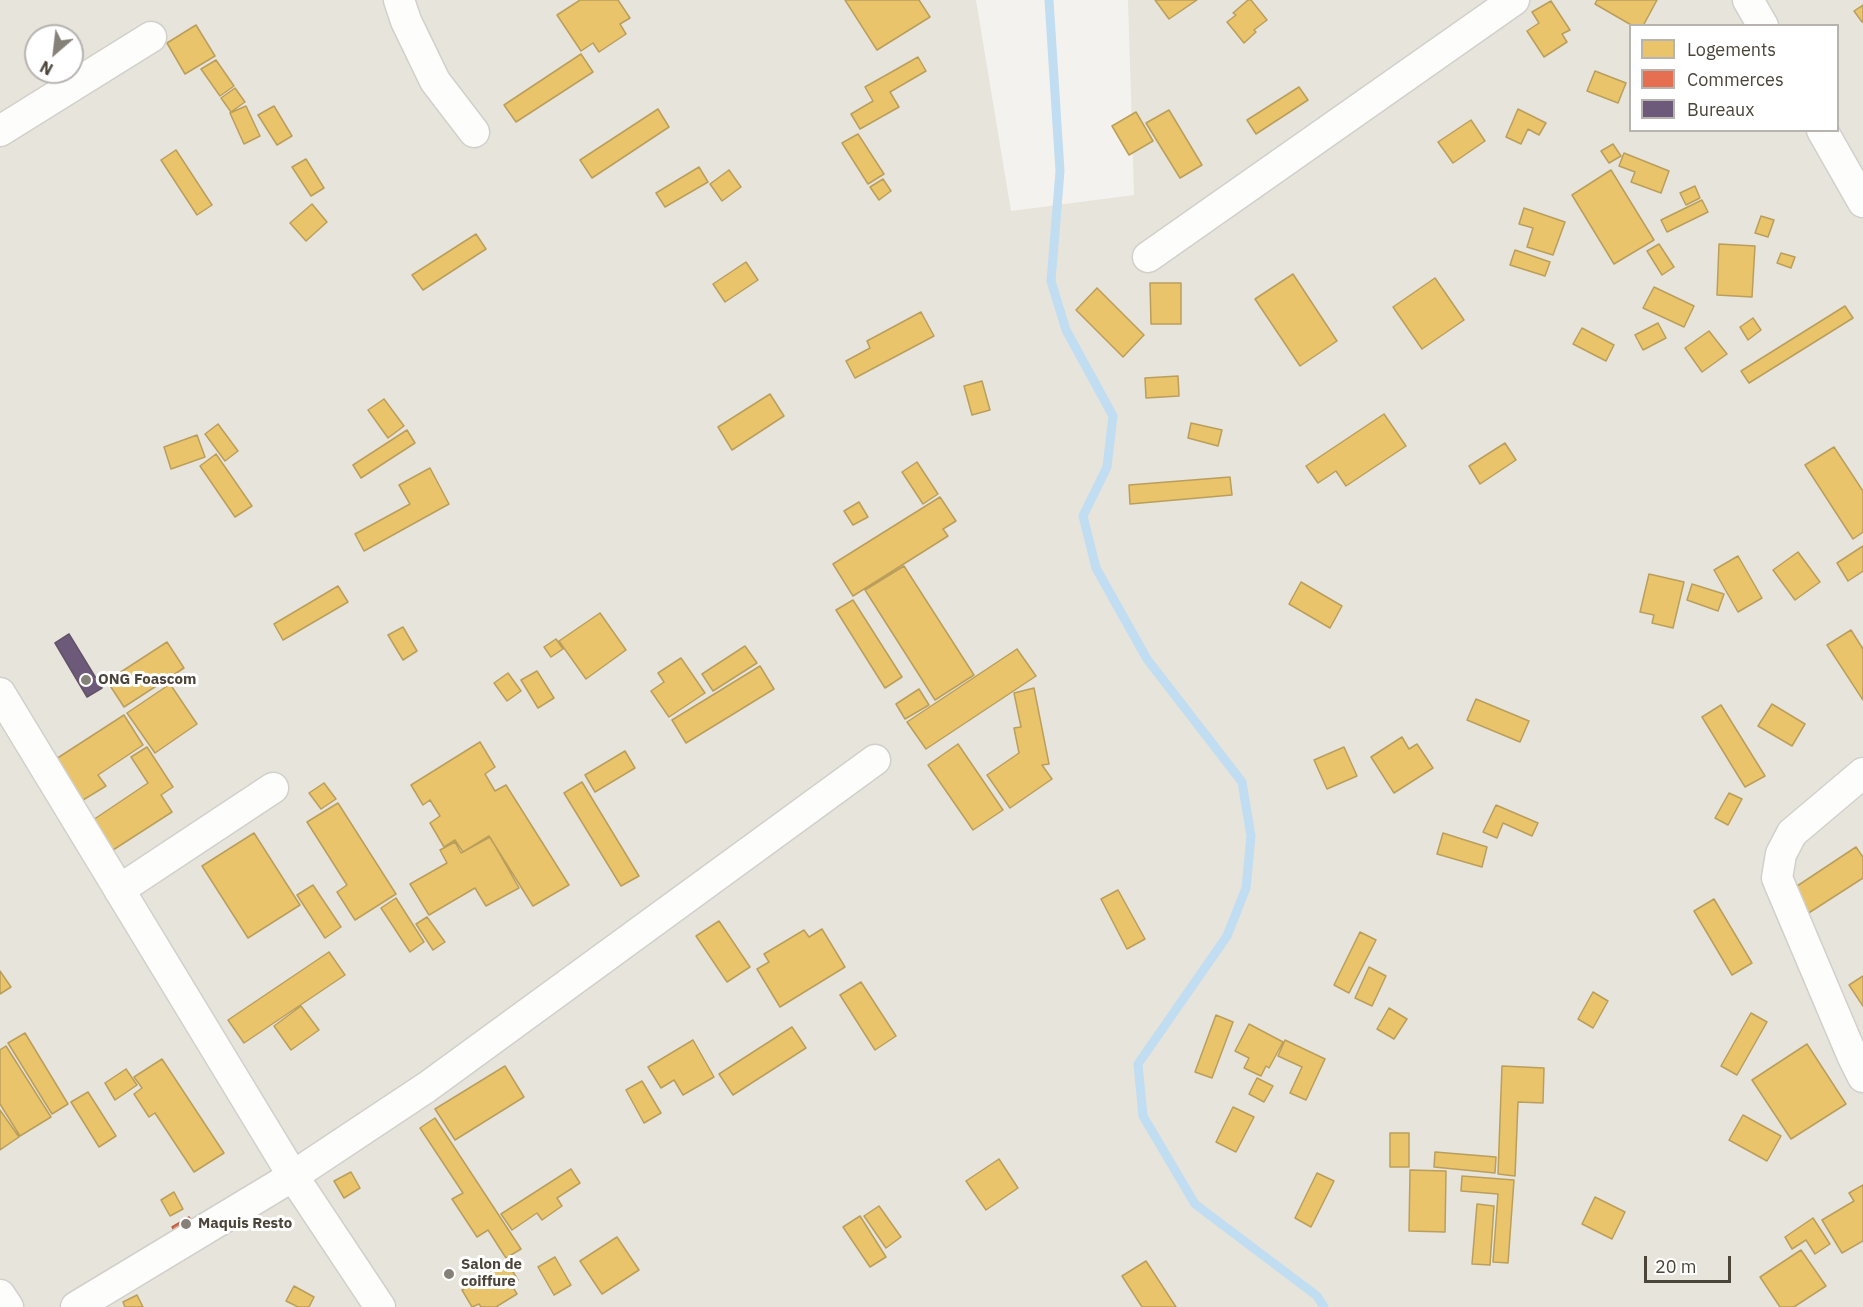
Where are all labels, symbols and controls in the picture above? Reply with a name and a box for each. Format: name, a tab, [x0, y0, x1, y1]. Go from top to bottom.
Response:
north arrow	[24, 24, 84, 84]
legend	[1629, 24, 1839, 132]
text: Logements	[1687, 38, 1776, 61]
text: N	[37, 57, 56, 80]
text: Commerces	[1687, 68, 1784, 91]
text: Bureaux	[1687, 98, 1754, 121]
place label: ONG Foascom	[98, 671, 196, 689]
marker: ONG Foascom	[79, 673, 93, 687]
place label: Maquis Resto	[198, 1215, 292, 1233]
marker: Maquis Resto	[179, 1217, 193, 1231]
scale bar	[1647, 1244, 1734, 1282]
text: 20 m	[1655, 1255, 1697, 1278]
place label: Salon de coiffure	[461, 1256, 522, 1291]
marker: Salon de coiffure	[442, 1267, 456, 1281]

